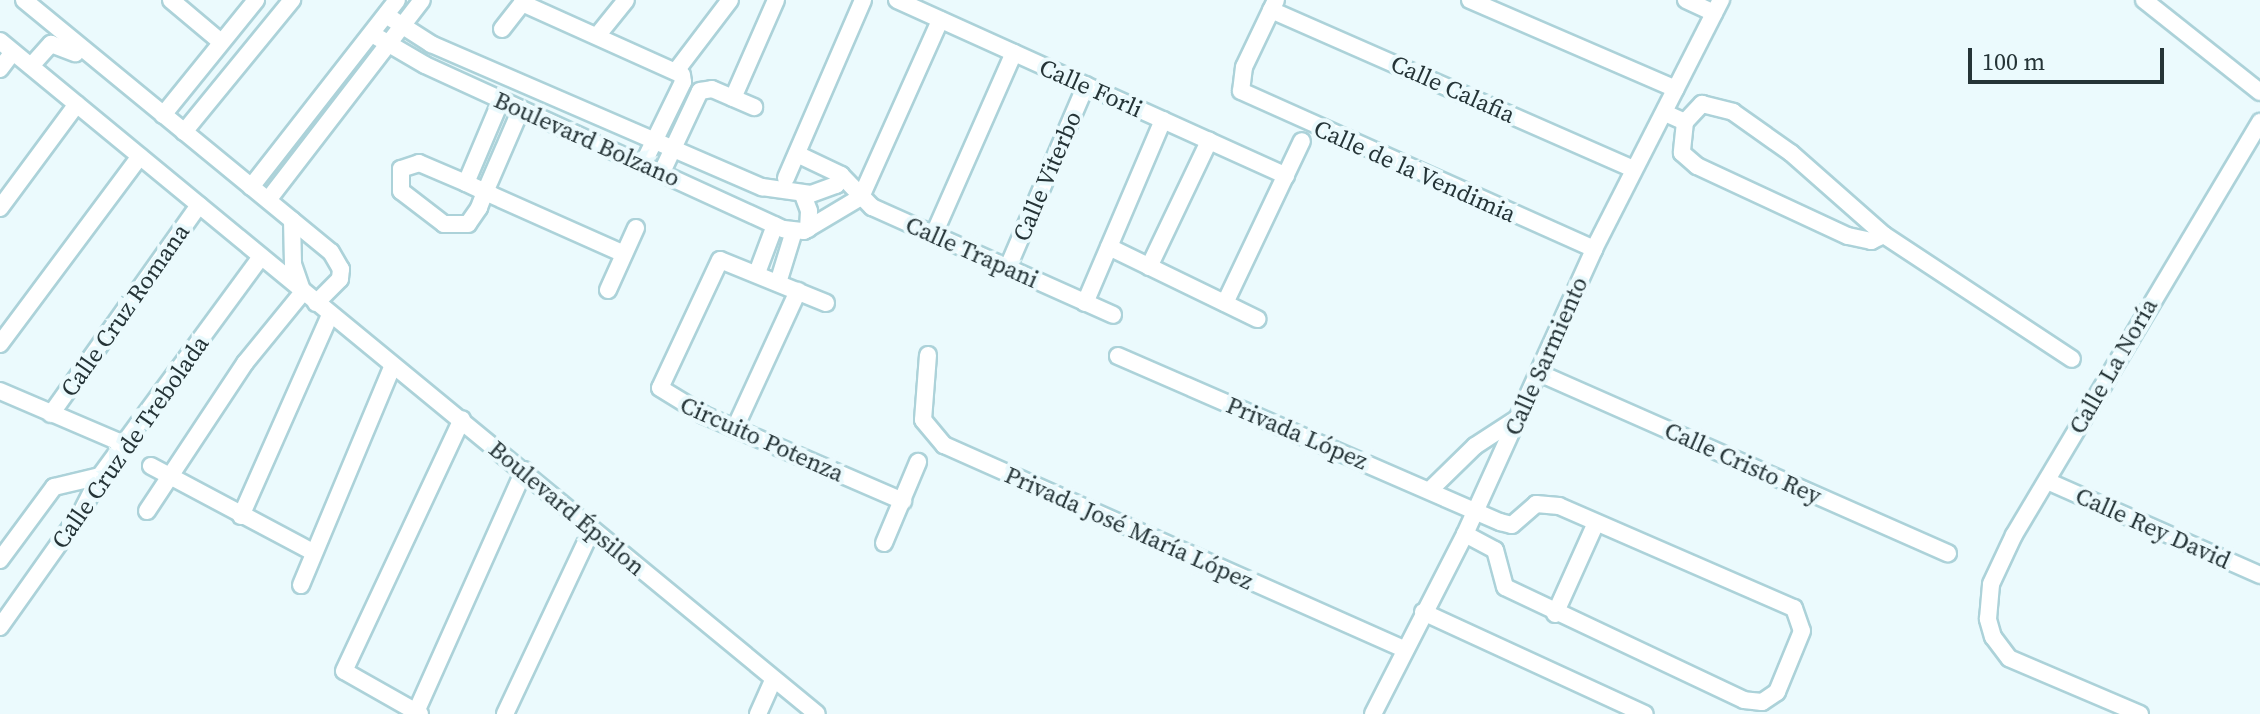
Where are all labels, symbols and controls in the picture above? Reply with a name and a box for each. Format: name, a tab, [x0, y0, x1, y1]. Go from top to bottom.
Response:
scale bar	[1972, 32, 2168, 82]
text: 100 m	[1982, 45, 2045, 78]
street label: Calle Calafia	[1386, 49, 1520, 129]
street label: Calle Forli	[1035, 53, 1147, 123]
street label: Boulevard Bolzano	[490, 85, 684, 193]
street label: Calle Viterbo	[1007, 106, 1087, 246]
street label: Calle de la Vendimia	[1309, 113, 1521, 229]
street label: Calle Trapani	[901, 210, 1043, 294]
street label: Calle Cruz Romana	[55, 218, 195, 402]
street label: Calle Sarmiento	[1498, 272, 1594, 440]
street label: Calle La Noría	[2063, 293, 2163, 439]
street label: Calle Cruz de Trebolada	[45, 330, 215, 554]
street label: Circuito Potenza	[676, 390, 848, 488]
street label: Privada López	[1222, 390, 1372, 476]
street label: Calle Cristo Rey	[1660, 416, 1826, 510]
street label: Boulevard Épsilon	[483, 434, 651, 582]
street label: Privada José María López	[1000, 460, 1258, 596]
street label: Calle Rey David	[2071, 481, 2235, 575]

